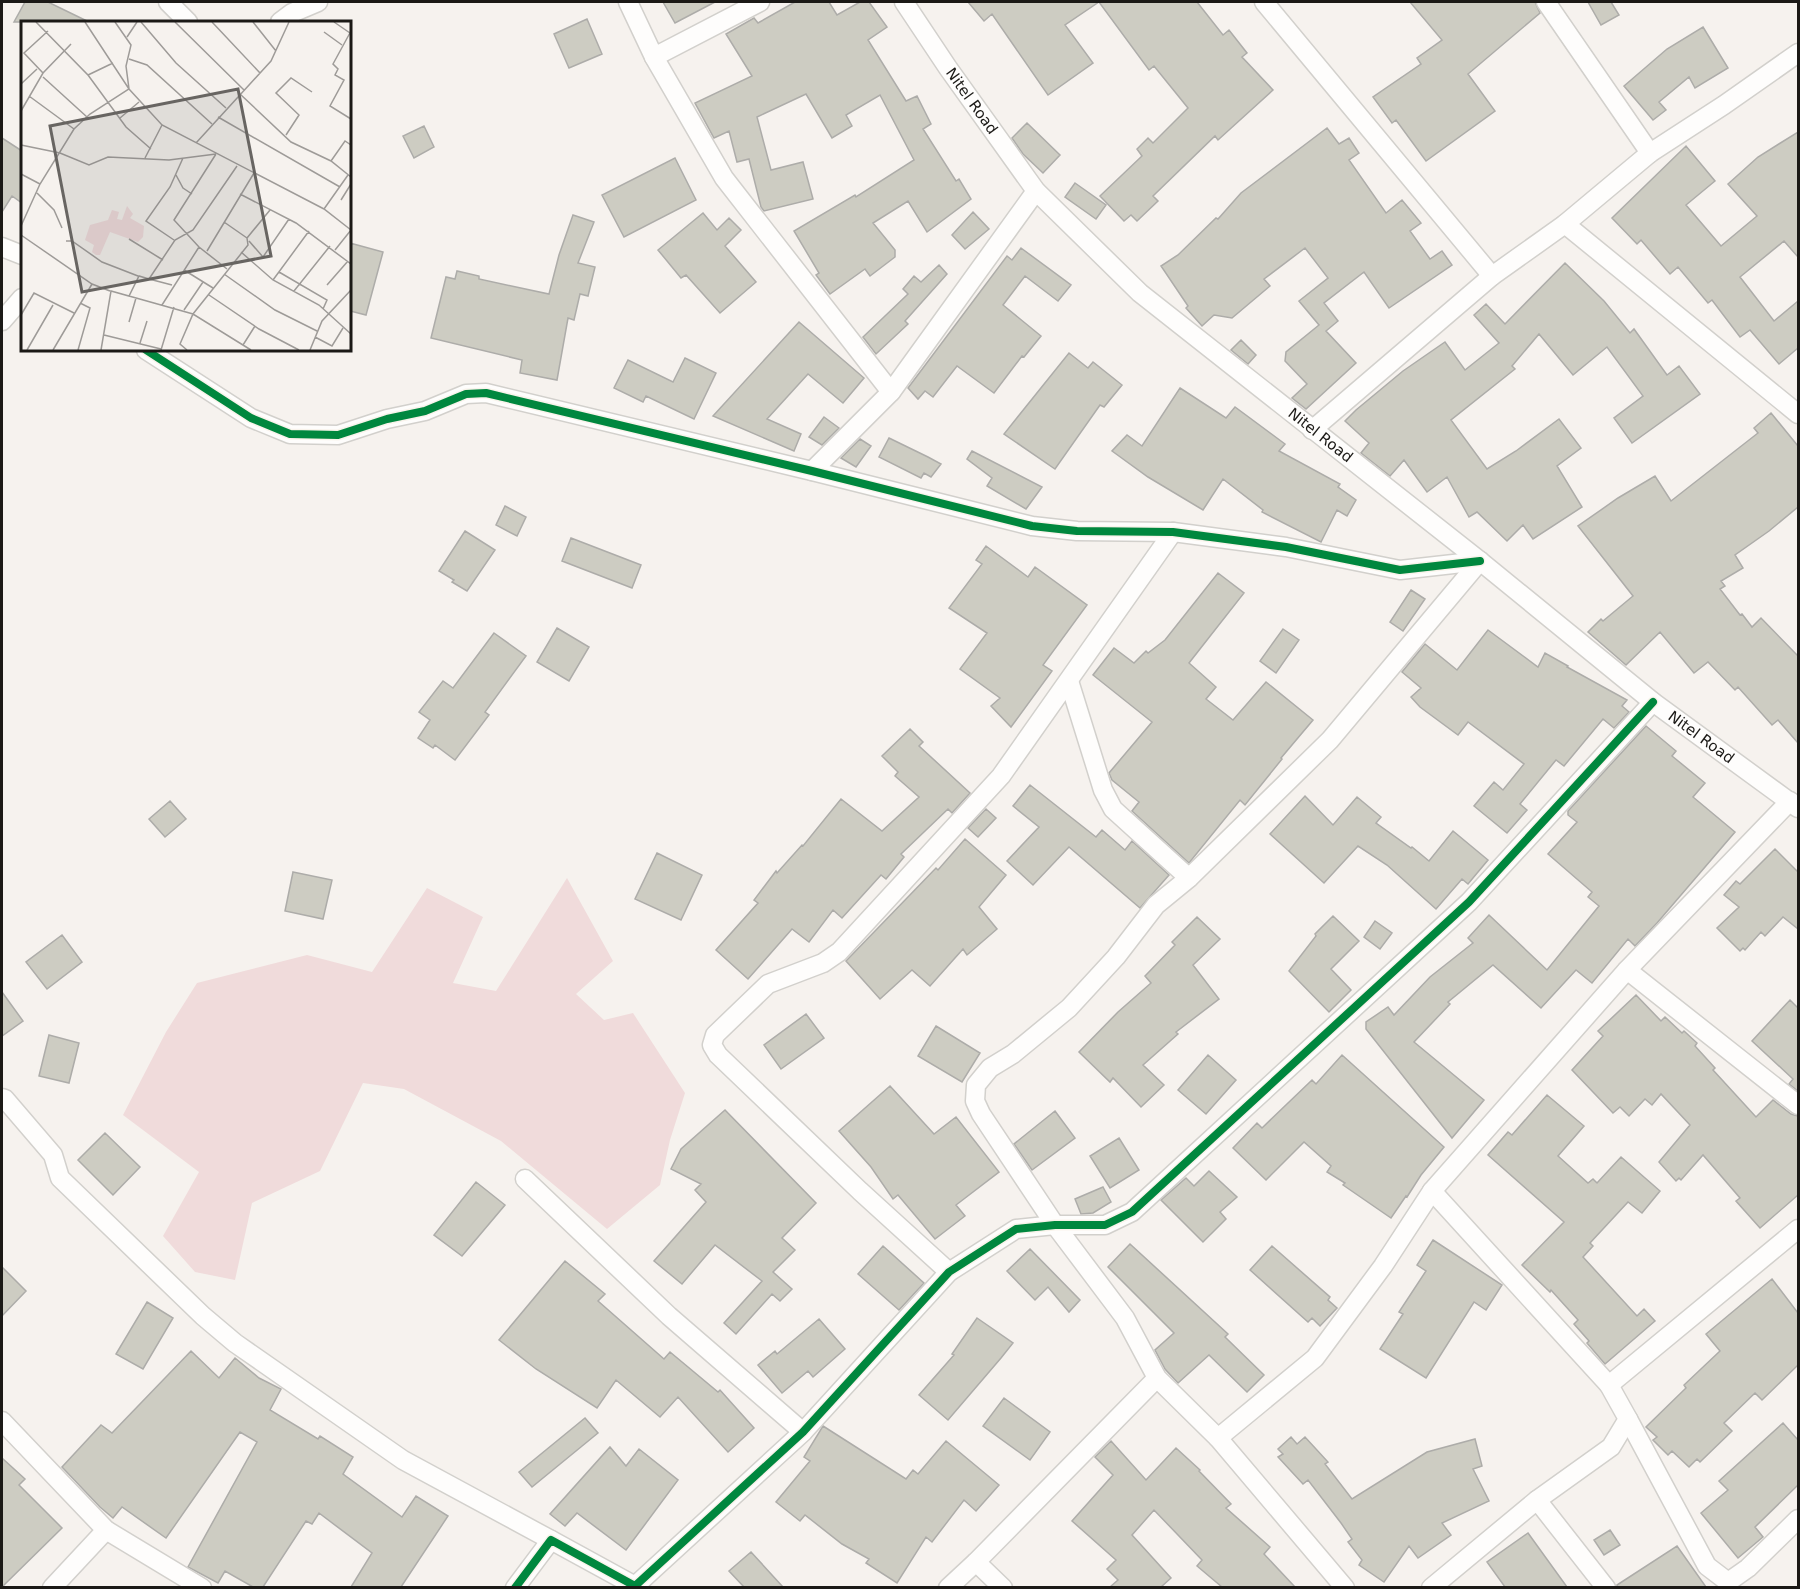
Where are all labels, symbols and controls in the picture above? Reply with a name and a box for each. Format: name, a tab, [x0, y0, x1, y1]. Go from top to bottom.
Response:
inset map	[21, 21, 351, 351]
street label: Nitel Road	[942, 64, 1001, 138]
street label: Nitel Road	[1285, 404, 1356, 466]
street label: Nitel Road	[1665, 707, 1738, 767]

